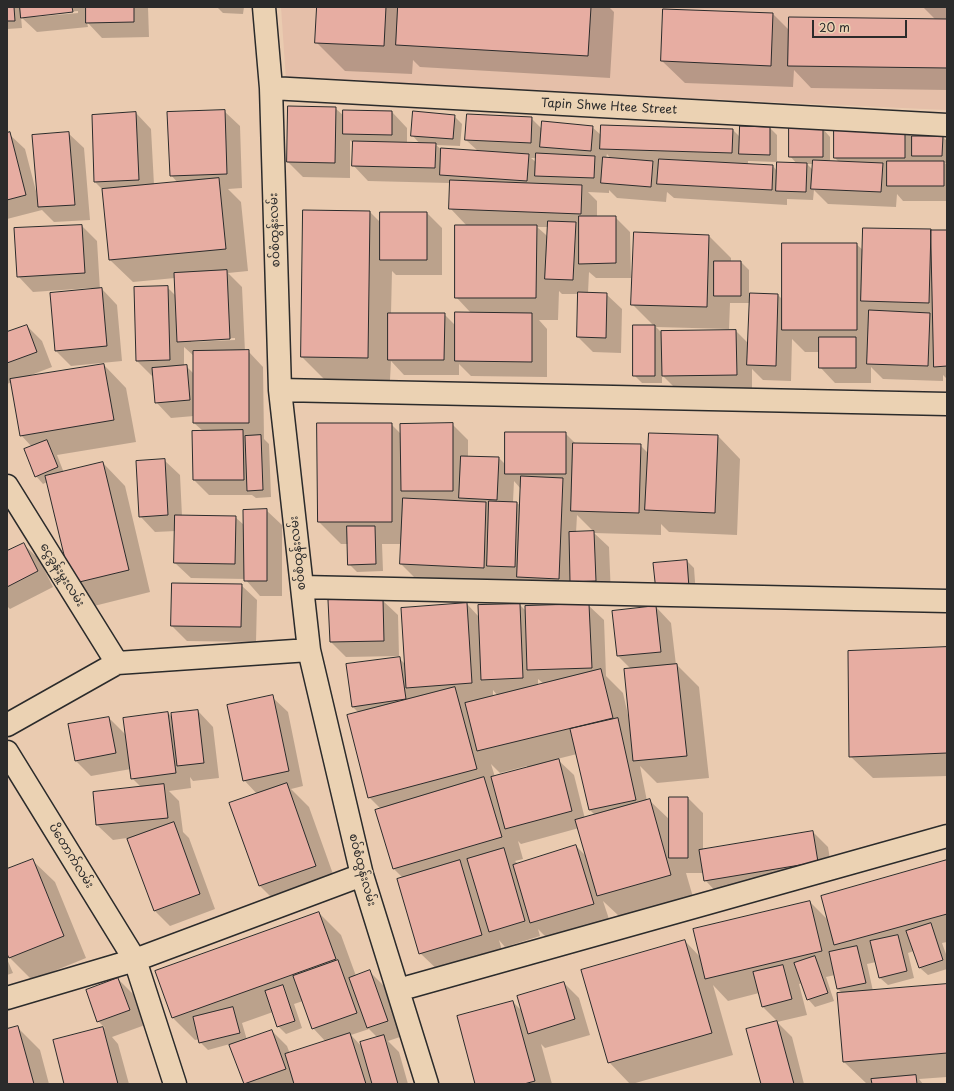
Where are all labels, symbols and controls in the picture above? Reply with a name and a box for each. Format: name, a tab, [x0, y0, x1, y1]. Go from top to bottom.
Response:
scale bar	[814, 12, 909, 38]
text: 20 m	[819, 18, 850, 36]
street label: Tapin Shwe Htee Street	[540, 96, 678, 118]
street label: စဝ်စံထွန်းလမ်း	[267, 193, 283, 267]
street label: စဝ်စံထွန်းလမ်း	[287, 515, 309, 591]
street label: ငွေခွန်းမှူးလမ်း	[37, 541, 87, 609]
street label: ပိတောက်လမ်း	[45, 821, 97, 891]
street label: စဝ်စံထွန်းလမ်း	[345, 832, 379, 908]

